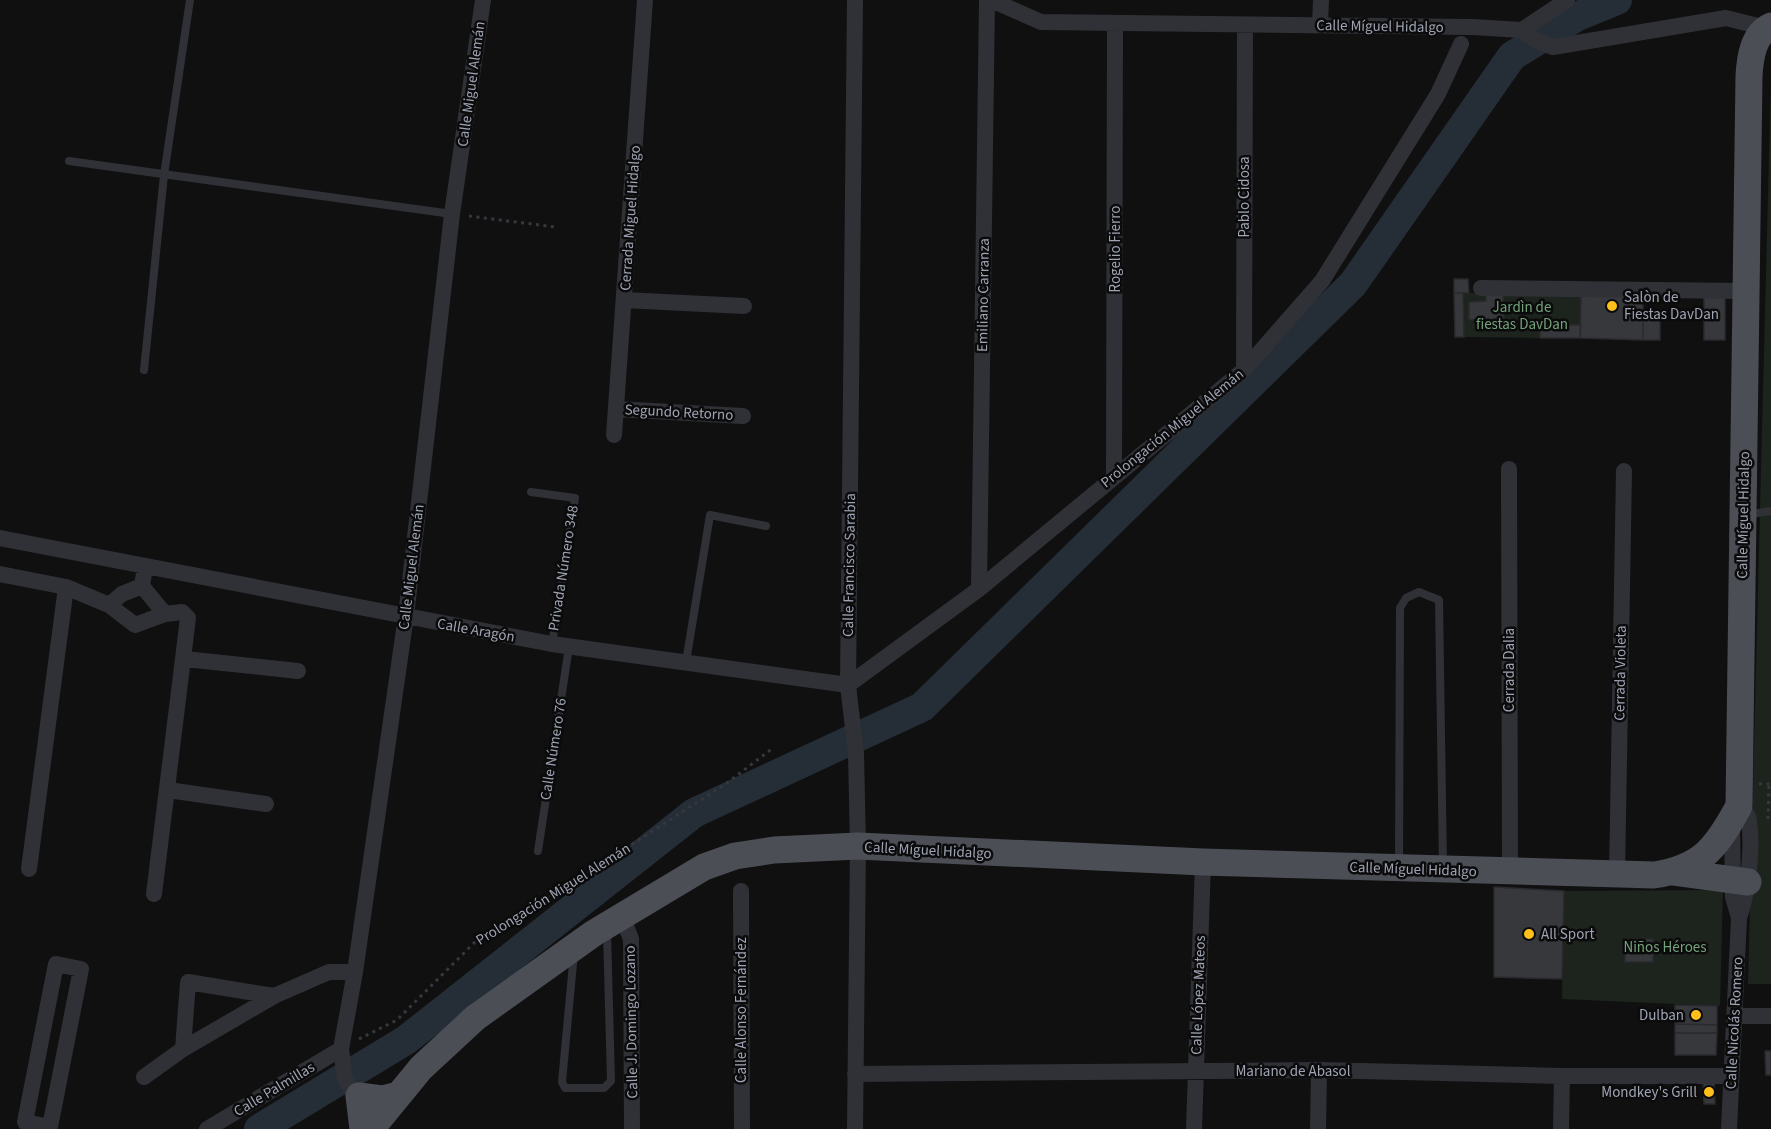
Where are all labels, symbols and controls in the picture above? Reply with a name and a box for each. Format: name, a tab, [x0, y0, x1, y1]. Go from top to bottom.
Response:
street label: Calle Míguel Hidalgo	[1316, 15, 1444, 38]
street label: Calle Miguel Alemán	[452, 20, 491, 148]
street label: Cerrada Miguel Hidalgo	[615, 145, 646, 291]
street label: Pablo Cidosa	[1234, 156, 1255, 238]
street label: Rogelio Fierro	[1105, 206, 1126, 292]
street label: Emiliano Carranza	[972, 238, 995, 352]
place label: Salòn de Fiestas DavDan	[1624, 287, 1719, 325]
park label: Jardìn de fiestas DavDan	[1476, 297, 1568, 335]
marker: Salòn de Fiestas DavDan	[1605, 299, 1619, 313]
street label: Prolongación Miguel Alemán	[1096, 364, 1248, 493]
street label: Segundo Retorno	[624, 399, 734, 426]
street label: Calle Míguel Hidalgo	[1732, 451, 1755, 579]
street label: Calle Francisco Sarabia	[838, 493, 861, 637]
street label: Calle Miguel Alemán	[393, 503, 430, 631]
street label: Privada Número 348	[543, 504, 584, 632]
street label: Calle Aragón	[435, 613, 516, 648]
street label: Cerrada Violeta	[1609, 625, 1632, 721]
street label: Cerrada Dalia	[1499, 628, 1520, 712]
street label: Calle Número 76	[535, 697, 572, 802]
street label: Calle Míguel Hidalgo	[864, 837, 992, 864]
street label: Prolongación Miguel Alemán	[472, 838, 635, 951]
street label: Calle Míguel Hidalgo	[1349, 857, 1477, 882]
place label: All Sport	[1541, 924, 1595, 945]
marker: All Sport	[1522, 927, 1536, 941]
street label: Calle López Mateos	[1186, 935, 1211, 1055]
street label: Calle Alonso Fernández	[731, 937, 752, 1083]
park label: Niños Héroes	[1623, 937, 1707, 958]
street label: Calle J. Domingo Lozano	[620, 945, 643, 1099]
street label: Calle Nicolás Romero	[1721, 956, 1748, 1090]
place label: Dulban	[1639, 1005, 1684, 1026]
marker: Dulban	[1689, 1008, 1703, 1022]
street label: Calle Palmillas	[230, 1057, 319, 1122]
street label: Mariano de Abasol	[1235, 1061, 1351, 1082]
place label: Mondkey's Grill	[1601, 1082, 1697, 1103]
marker: Mondkey's Grill	[1702, 1085, 1716, 1099]

